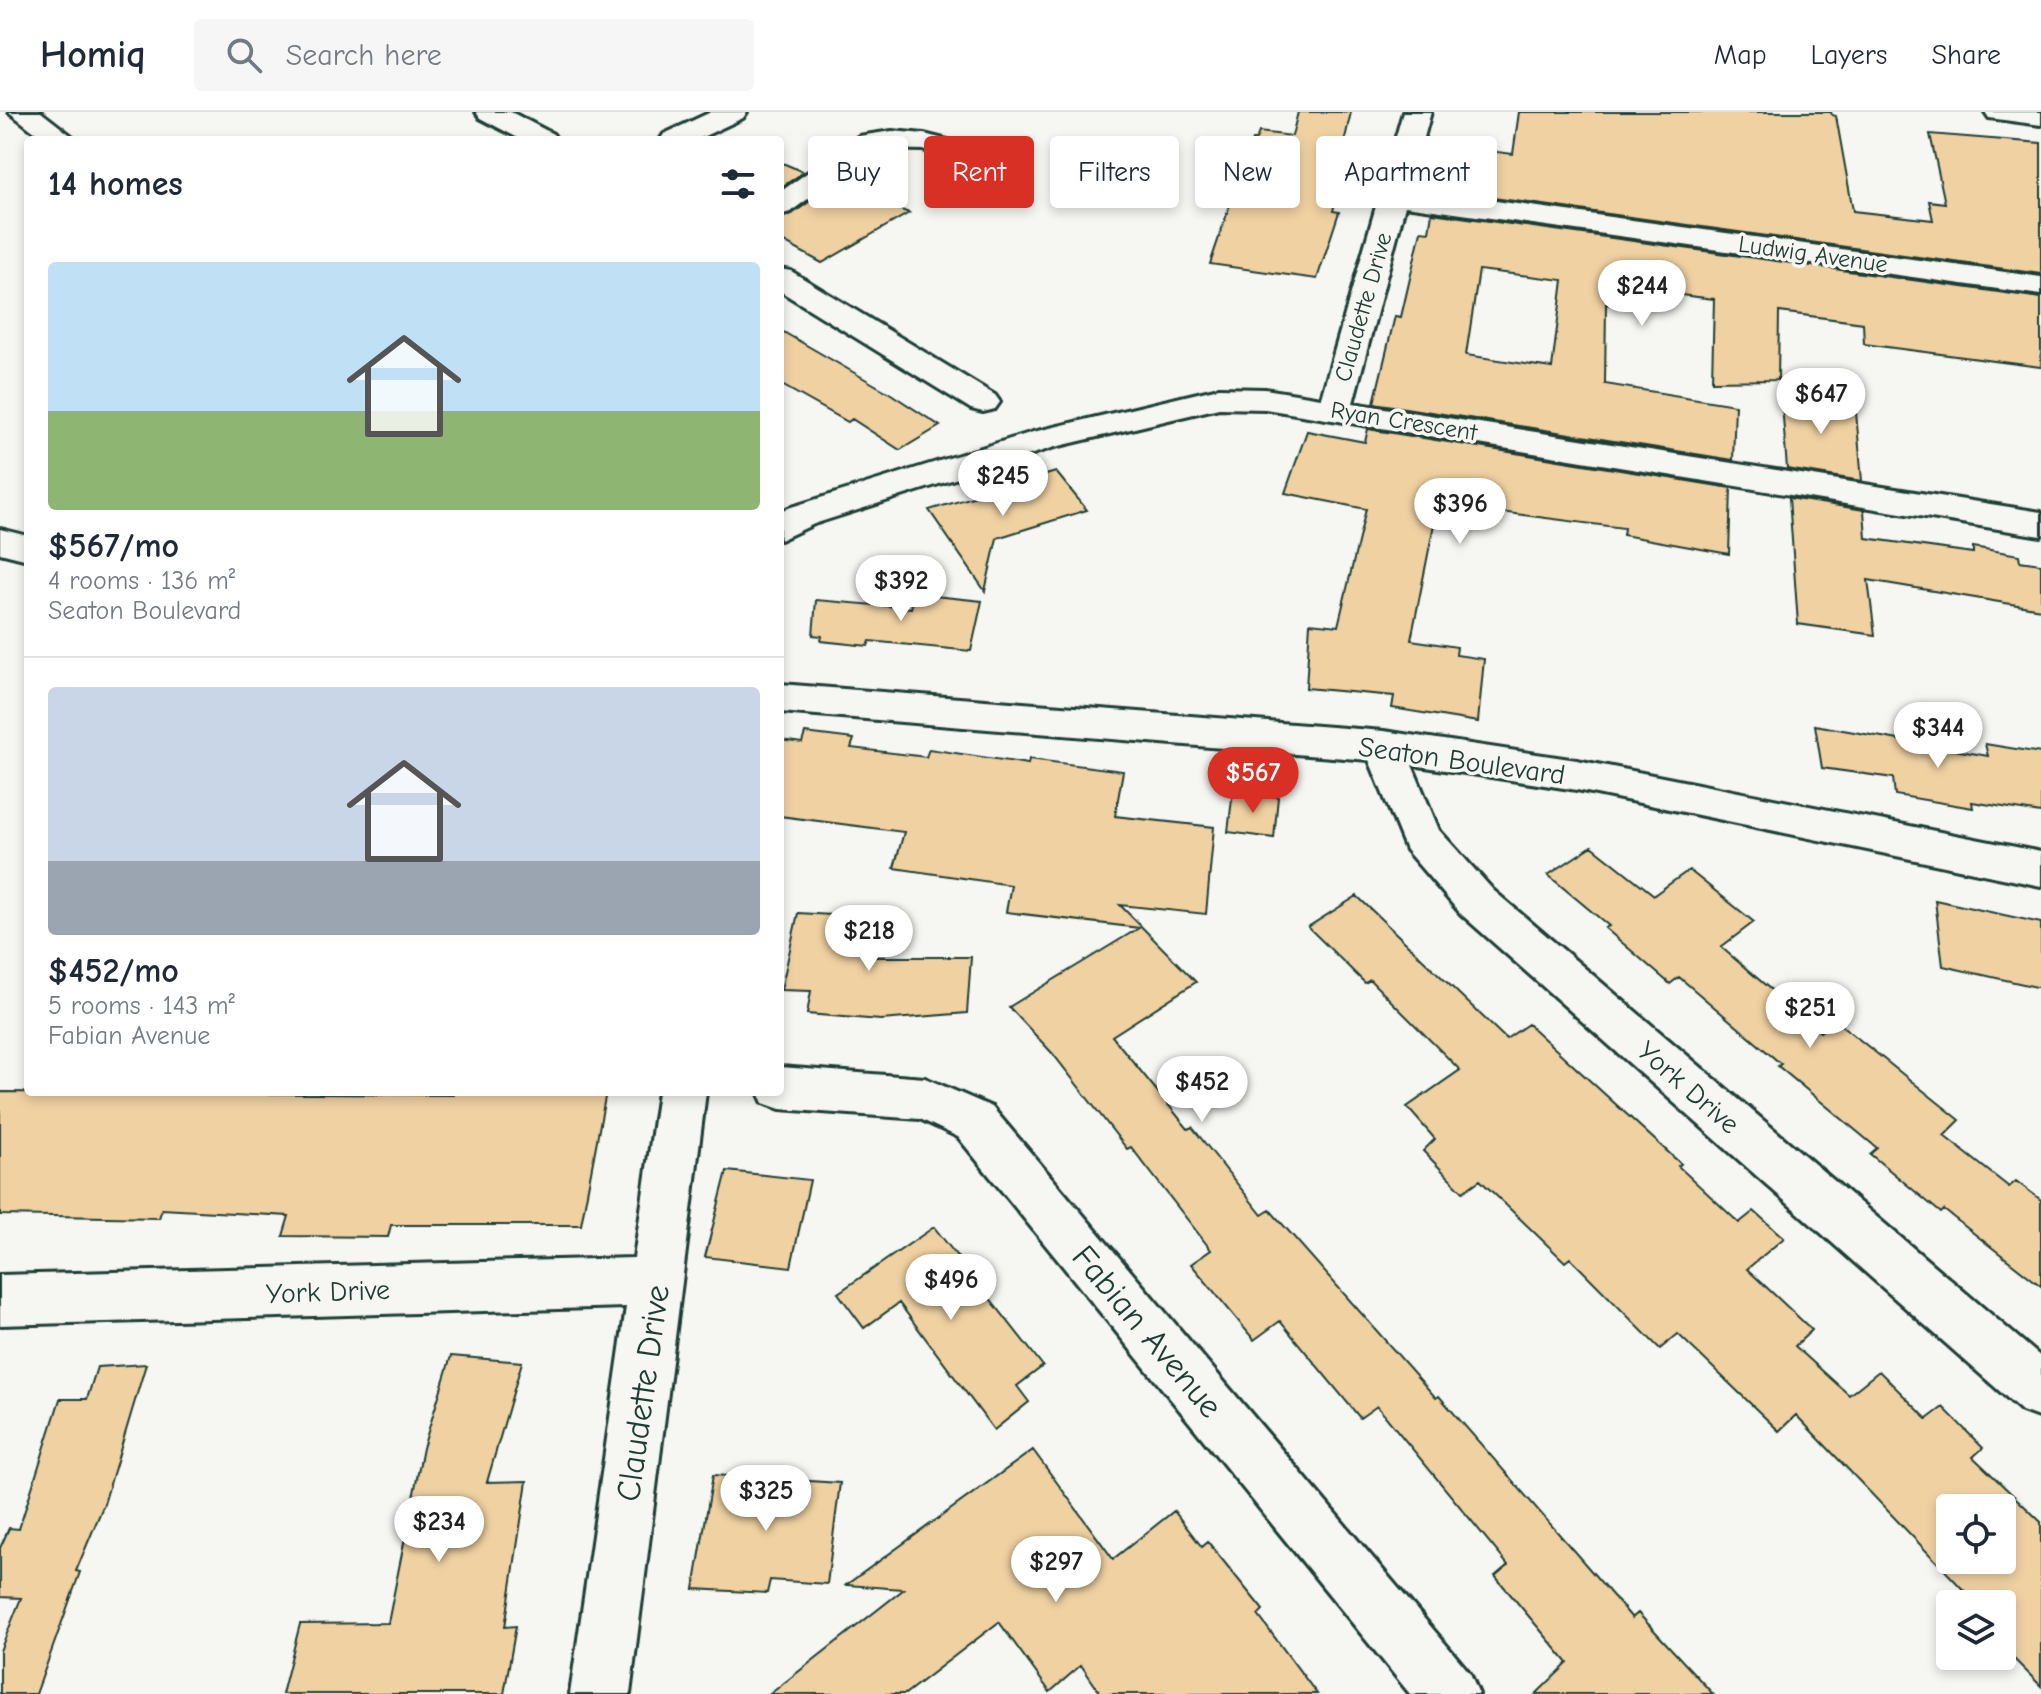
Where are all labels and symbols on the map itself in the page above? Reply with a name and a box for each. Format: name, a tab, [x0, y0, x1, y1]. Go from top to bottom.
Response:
street label: Claudette Drive	[1328, 229, 1398, 385]
street label: Ludwig Avenue	[1737, 230, 1889, 278]
pin: $244	[1595, 260, 1689, 328]
pin: $647	[1774, 368, 1868, 436]
street label: Ryan Crescent	[1329, 396, 1480, 447]
pin: $245	[956, 450, 1050, 518]
pin: $396	[1413, 478, 1507, 546]
pin: $392	[854, 555, 948, 623]
pin: $344	[1891, 702, 1985, 770]
street label: Seaton Boulevard	[1357, 731, 1567, 791]
pin: $567	[1206, 747, 1300, 815]
pin: $218	[822, 905, 916, 973]
pin: $251	[1763, 982, 1857, 1050]
street label: York Drive	[1631, 1035, 1746, 1141]
pin: $452	[1155, 1056, 1249, 1124]
street label: Fabian Avenue	[1064, 1237, 1231, 1426]
pin: $496	[904, 1254, 998, 1322]
street label: York Drive	[265, 1274, 391, 1310]
street label: Claudette Drive	[608, 1282, 678, 1504]
pin: $325	[719, 1465, 813, 1533]
pin: $234	[392, 1496, 486, 1564]
pin: $297	[1009, 1536, 1103, 1604]

